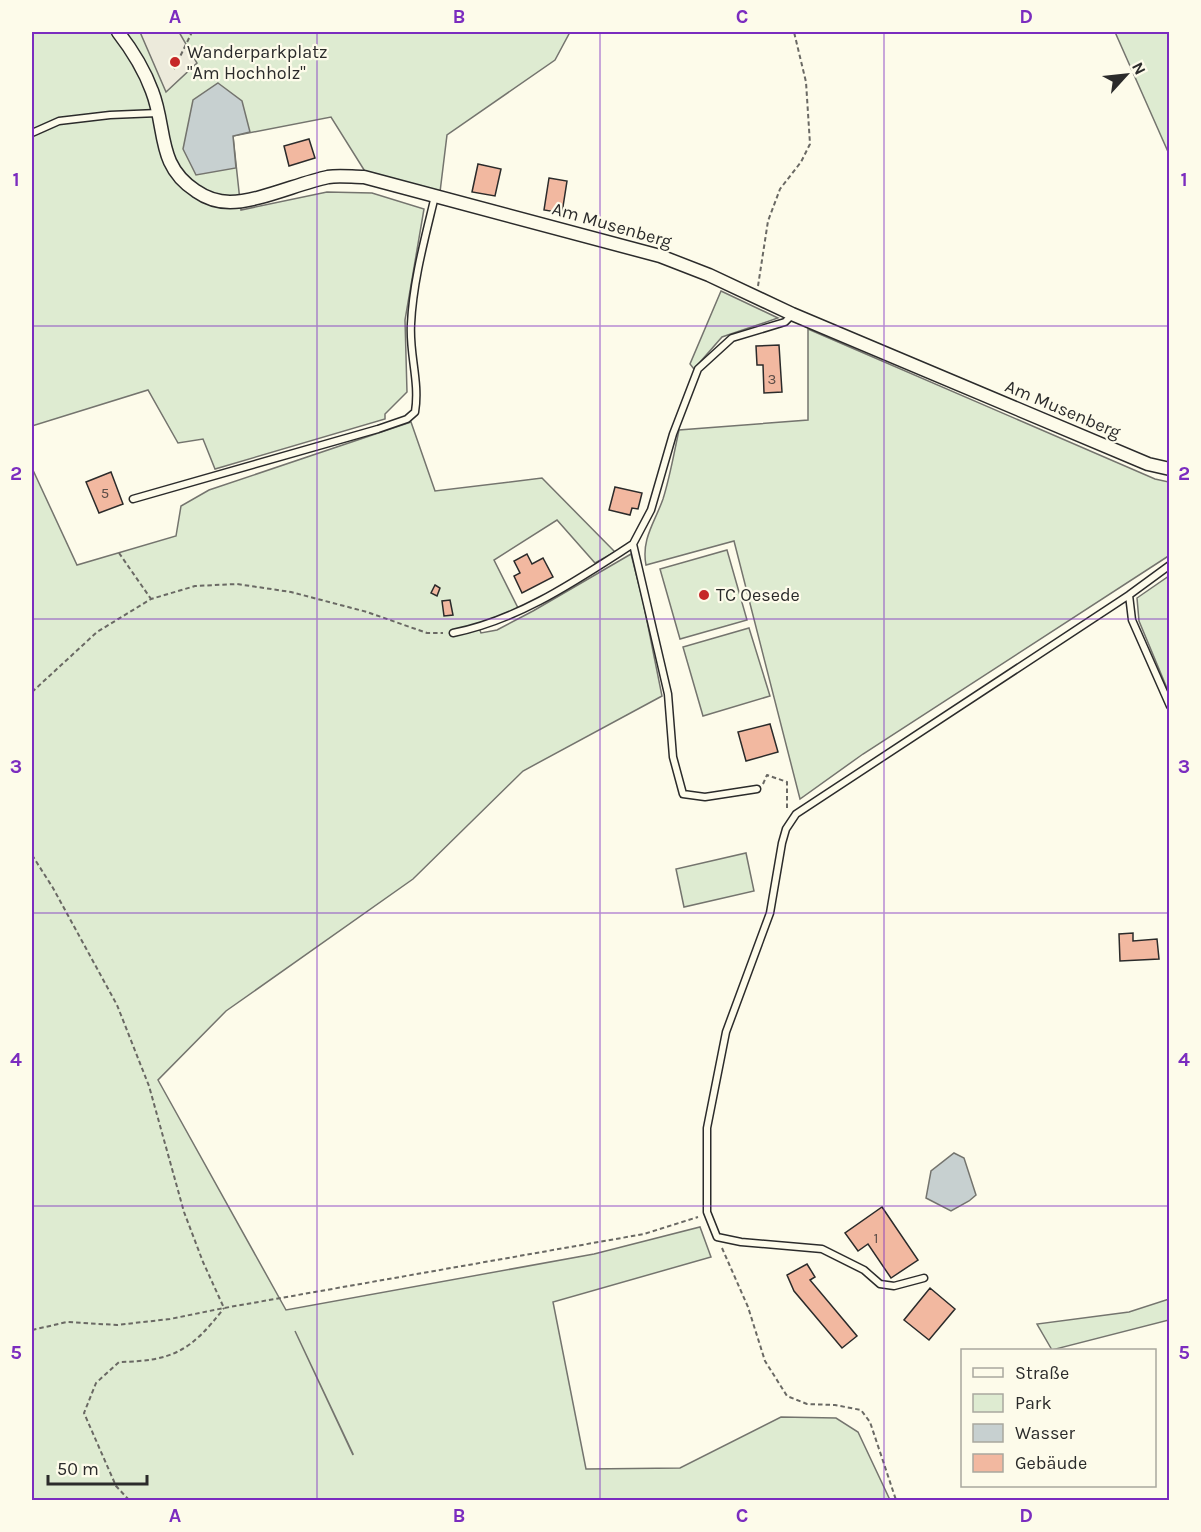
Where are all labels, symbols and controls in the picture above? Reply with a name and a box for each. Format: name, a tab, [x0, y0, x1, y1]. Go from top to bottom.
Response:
text: A	[169, 5, 182, 28]
text: B	[453, 5, 465, 28]
text: C	[736, 5, 748, 28]
text: D	[1019, 5, 1033, 28]
place label: Wanderparkplatz "Am Hochholz"	[187, 41, 328, 84]
north arrow	[1096, 45, 1156, 105]
marker: Wanderparkplatz "Am Hochholz"	[168, 55, 182, 69]
text: N	[1128, 59, 1150, 78]
text: 1	[12, 168, 20, 191]
text: 1	[1180, 168, 1188, 191]
street label: Am Musenberg	[550, 197, 674, 253]
house number: 3	[768, 370, 776, 388]
street label: Am Musenberg	[1002, 375, 1124, 443]
text: 2	[10, 462, 22, 485]
text: 2	[1178, 462, 1190, 485]
house number: 5	[101, 484, 109, 502]
place label: TC Oesede	[716, 584, 800, 606]
marker: TC Oesede	[697, 588, 711, 602]
text: 3	[10, 755, 22, 778]
text: 3	[1178, 755, 1190, 778]
text: 4	[10, 1048, 22, 1071]
text: 4	[1178, 1048, 1190, 1071]
house number: 1	[874, 1229, 878, 1247]
text: 5	[10, 1341, 22, 1364]
text: 5	[1178, 1341, 1190, 1364]
legend	[961, 1349, 1156, 1487]
text: Straße	[1015, 1362, 1069, 1384]
text: Park	[1015, 1392, 1052, 1414]
text: Wasser	[1015, 1422, 1076, 1444]
scale bar	[48, 1448, 147, 1486]
text: Gebäude	[1015, 1452, 1087, 1474]
text: 50 m	[57, 1458, 99, 1480]
text: A	[169, 1504, 182, 1527]
text: B	[453, 1504, 465, 1527]
text: C	[736, 1504, 748, 1527]
text: D	[1019, 1504, 1033, 1527]

